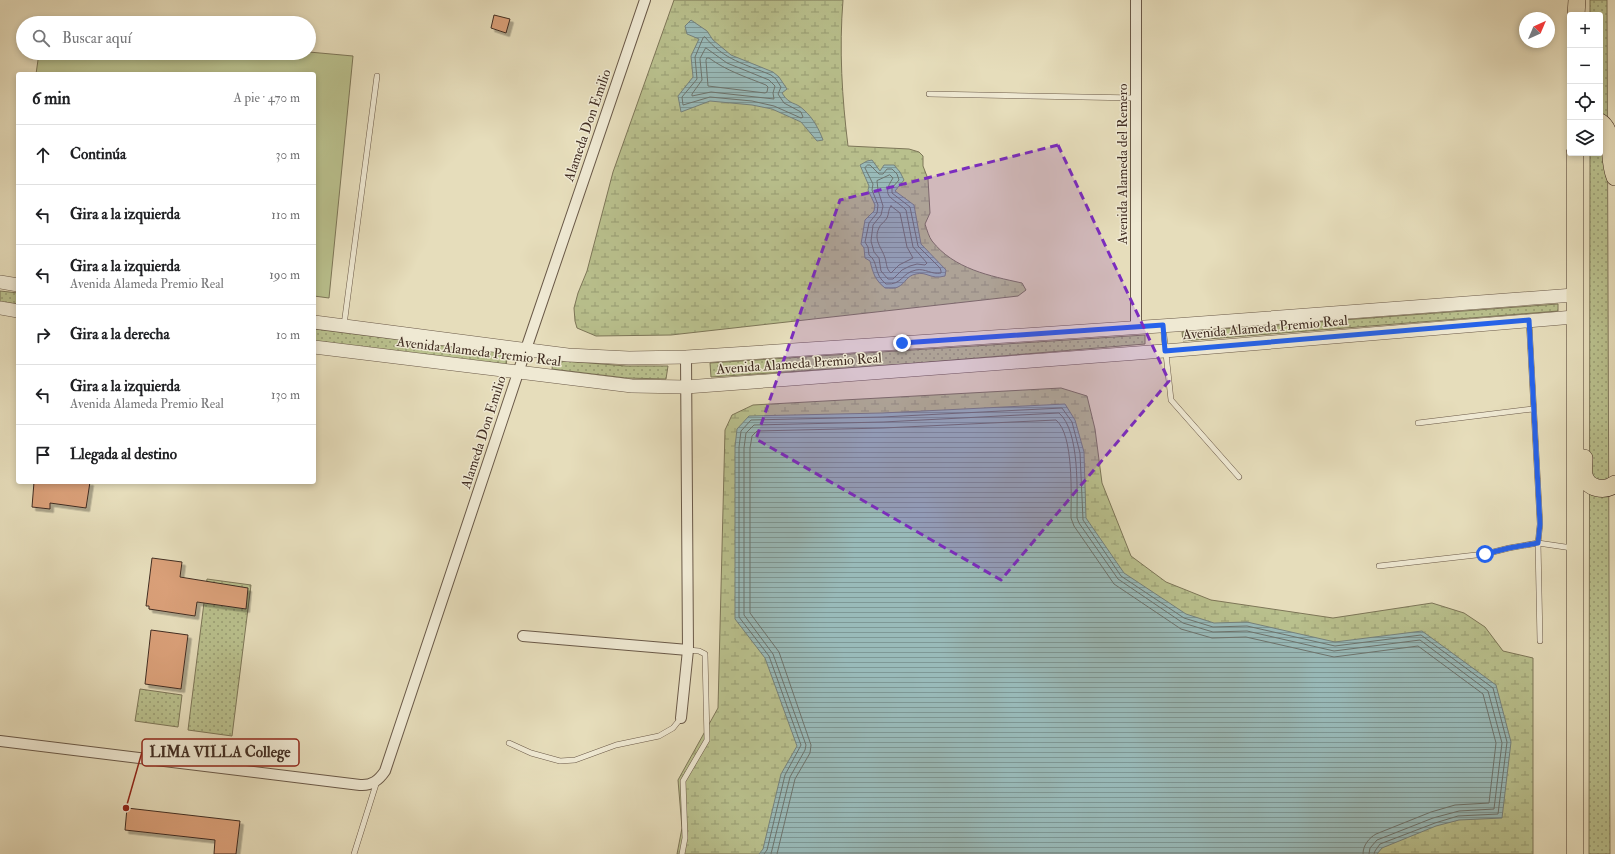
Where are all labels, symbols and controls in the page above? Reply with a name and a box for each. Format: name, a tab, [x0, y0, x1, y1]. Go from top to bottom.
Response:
north arrow	[1519, 12, 1555, 48]
map controls	[1567, 12, 1603, 156]
button: +	[1567, 12, 1603, 48]
search box	[16, 16, 316, 60]
icon: search	[30, 27, 52, 49]
text: Buscar aquí	[62, 29, 131, 48]
button: −	[1567, 48, 1603, 84]
street label: Alameda Don Emilio	[560, 67, 615, 184]
street label: Avenida Alameda del Remero	[1114, 83, 1131, 245]
button: locate	[1567, 84, 1603, 120]
text: 6 min	[32, 88, 71, 109]
text: A pie · 470 m	[234, 90, 300, 106]
button: layers	[1567, 120, 1603, 156]
icon: ahead	[32, 144, 54, 166]
text: Continúa	[70, 145, 126, 164]
text: 30 m	[276, 147, 300, 163]
icon: left	[32, 204, 54, 226]
text: Gira a la izquierda	[70, 205, 180, 224]
text: 110 m	[271, 207, 300, 223]
text: Gira a la izquierda	[70, 257, 180, 276]
icon: left	[32, 264, 54, 286]
text: 190 m	[269, 267, 300, 283]
text: Avenida Alameda Premio Real	[70, 276, 224, 292]
street label: Avenida Alameda Premio Real	[1181, 312, 1349, 343]
icon: right	[32, 324, 54, 346]
text: Gira a la derecha	[70, 325, 170, 344]
text: 10 m	[276, 327, 300, 343]
street label: Avenida Alameda Premio Real	[395, 333, 563, 370]
route end	[893, 334, 911, 352]
street label: Avenida Alameda Premio Real	[715, 349, 883, 378]
street label: Alameda Don Emilio	[457, 373, 510, 492]
text: Gira a la izquierda	[70, 377, 180, 396]
icon: left	[32, 384, 54, 406]
text: 130 m	[271, 387, 300, 403]
text: Avenida Alameda Premio Real	[70, 396, 224, 412]
icon: arrive	[32, 444, 54, 466]
text: Llegada al destino	[70, 445, 177, 464]
route start	[1476, 545, 1494, 563]
callout: LIMA VILLA College	[142, 739, 299, 766]
text: LIMA VILLA College	[149, 743, 291, 763]

